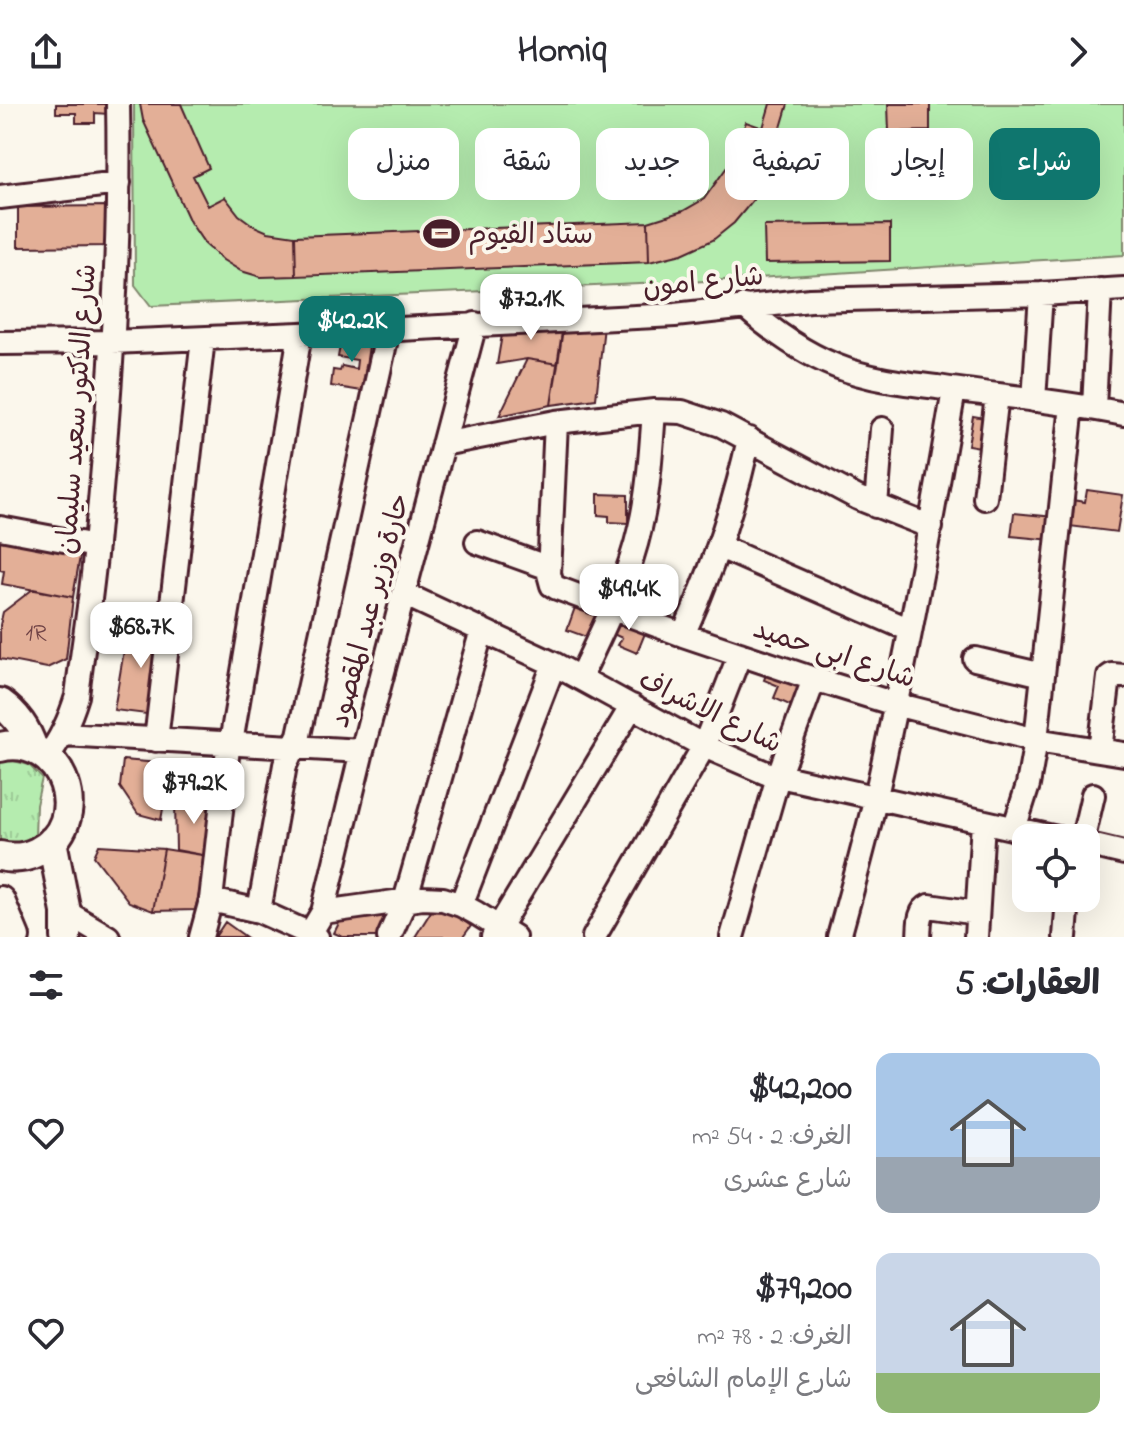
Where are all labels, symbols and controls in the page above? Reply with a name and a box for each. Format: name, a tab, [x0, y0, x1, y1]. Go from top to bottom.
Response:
text: Homiq	[517, 26, 607, 79]
icon: share	[24, 30, 68, 74]
icon: forward	[1056, 30, 1100, 74]
chip: منزل	[348, 128, 459, 200]
chip: شقة	[475, 128, 580, 200]
chip: جديد	[596, 128, 709, 200]
chip: تصفية	[725, 128, 849, 200]
chip: إيجار	[865, 128, 973, 200]
chip: شراء	[989, 128, 1100, 200]
sports icon: ستاد الفيوم	[423, 214, 461, 252]
place label: ستاد الفيوم	[468, 216, 593, 257]
street label: شارع امون	[641, 257, 766, 310]
street label: شارع الدكتور سعيد سليمان	[48, 263, 109, 556]
pin: $72.1K	[466, 274, 596, 342]
text: $72.1K	[498, 281, 564, 319]
pin: $42.2K	[287, 296, 417, 364]
text: $42.2K	[317, 303, 387, 341]
street label: حارة وزير عبد المقصود	[320, 489, 422, 733]
pin: $49.4K	[564, 564, 694, 632]
text: $49.4K	[598, 571, 660, 609]
pin: $68.7K	[76, 602, 206, 670]
text: $68.7K	[108, 609, 174, 647]
street label: شارع ابى حميد	[748, 610, 920, 701]
house number: 1R	[26, 617, 47, 652]
street label: شارع الاشراف	[631, 661, 788, 766]
pin: $79.2K	[129, 758, 259, 826]
text: $79.2K	[161, 765, 227, 803]
map controls	[1012, 824, 1100, 912]
button: locate	[1012, 824, 1100, 912]
text: العقارات: 5	[955, 961, 1100, 1011]
icon: filters	[24, 963, 68, 1007]
text: $42,200	[748, 1065, 852, 1115]
icon: home	[940, 1085, 1036, 1181]
icon: heart	[24, 1111, 68, 1155]
text: الغرف: 2 · 54 m²	[692, 1119, 852, 1157]
text: شارع عشرى	[723, 1162, 852, 1200]
text: $79,200	[755, 1265, 852, 1315]
icon: home	[940, 1285, 1036, 1381]
icon: heart	[24, 1311, 68, 1355]
text: الغرف: 2 · 78 m²	[697, 1319, 852, 1357]
text: شارع الإمام الشافعى	[635, 1362, 852, 1400]

